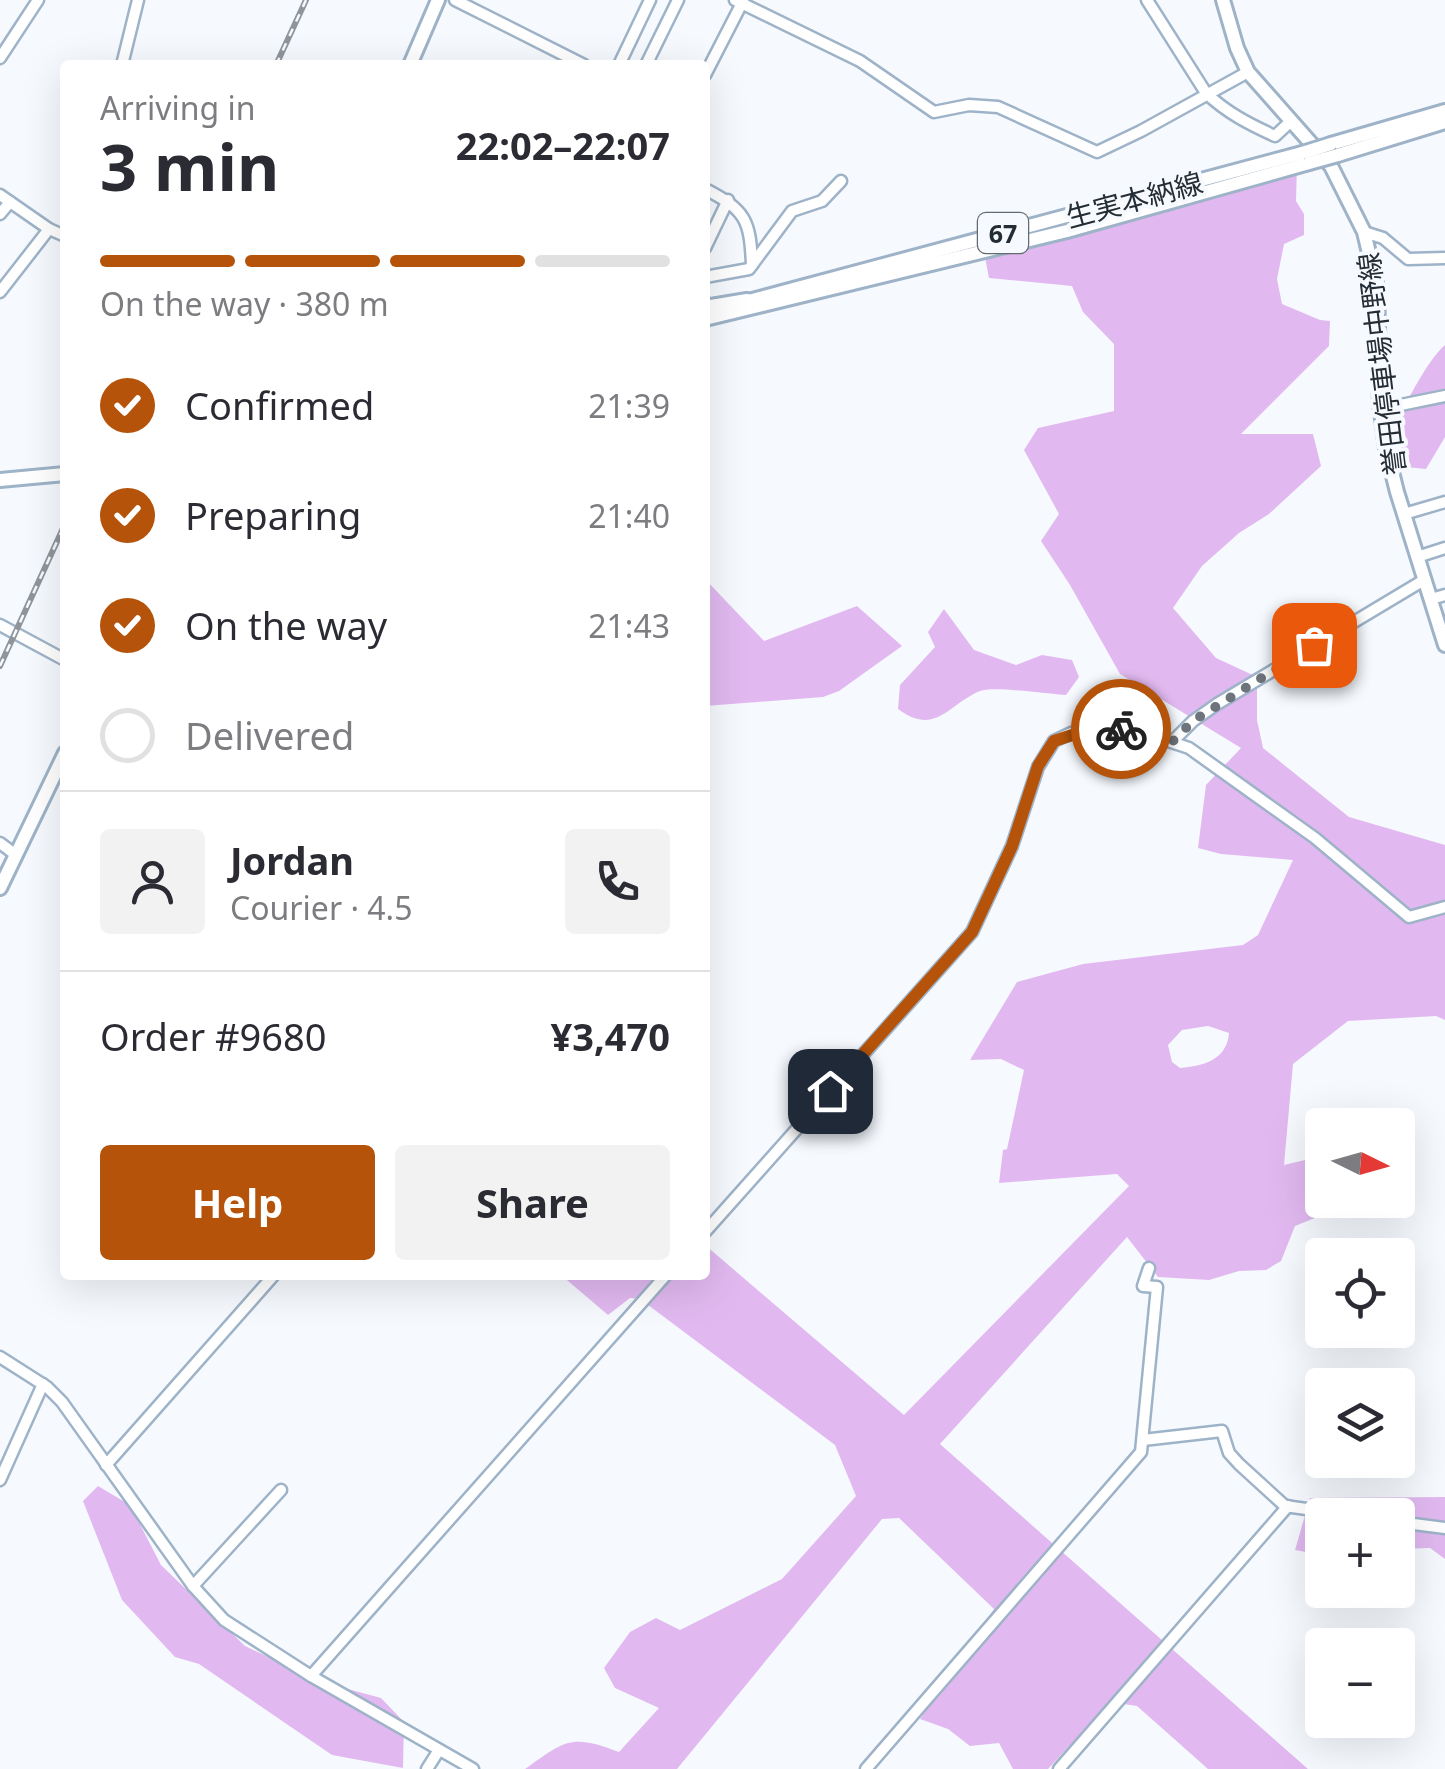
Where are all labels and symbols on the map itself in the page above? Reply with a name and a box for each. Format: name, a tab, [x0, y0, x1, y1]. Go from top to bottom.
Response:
street label: 生実本納線	[1061, 163, 1207, 235]
road number: 67	[978, 213, 1028, 253]
street label: 誉田停車場中野線	[1348, 251, 1414, 477]
pin	[1272, 603, 1357, 688]
courier	[1071, 679, 1171, 779]
pin	[788, 1049, 873, 1134]
north arrow	[1305, 1108, 1415, 1218]

